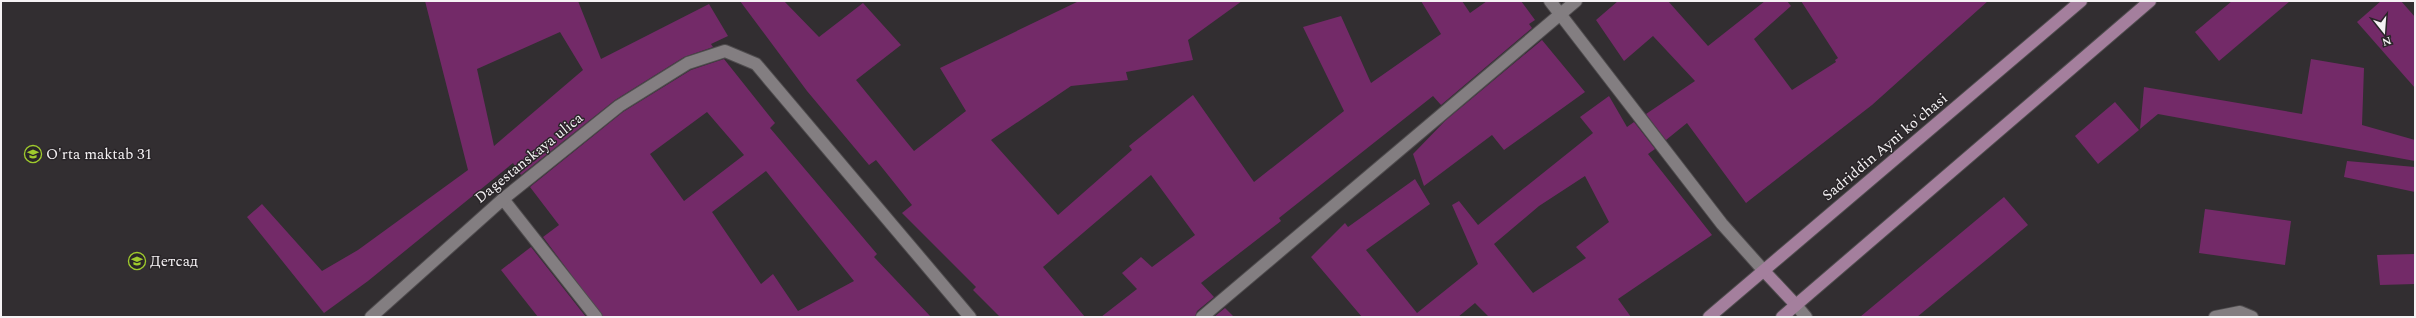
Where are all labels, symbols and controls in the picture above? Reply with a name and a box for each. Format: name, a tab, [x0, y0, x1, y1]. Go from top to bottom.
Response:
north arrow	[2364, 12, 2404, 52]
text: N	[2380, 32, 2394, 51]
street label: Sadriddin Ayni ko'chasi	[1817, 87, 1953, 207]
street label: Dagestanskaya ulica	[470, 106, 589, 209]
place label: O'rta maktab 31	[46, 143, 152, 166]
school or university icon: O'rta maktab 31	[23, 144, 43, 164]
place label: Детсад	[150, 250, 198, 273]
school or university icon: Детсад	[127, 251, 147, 271]

